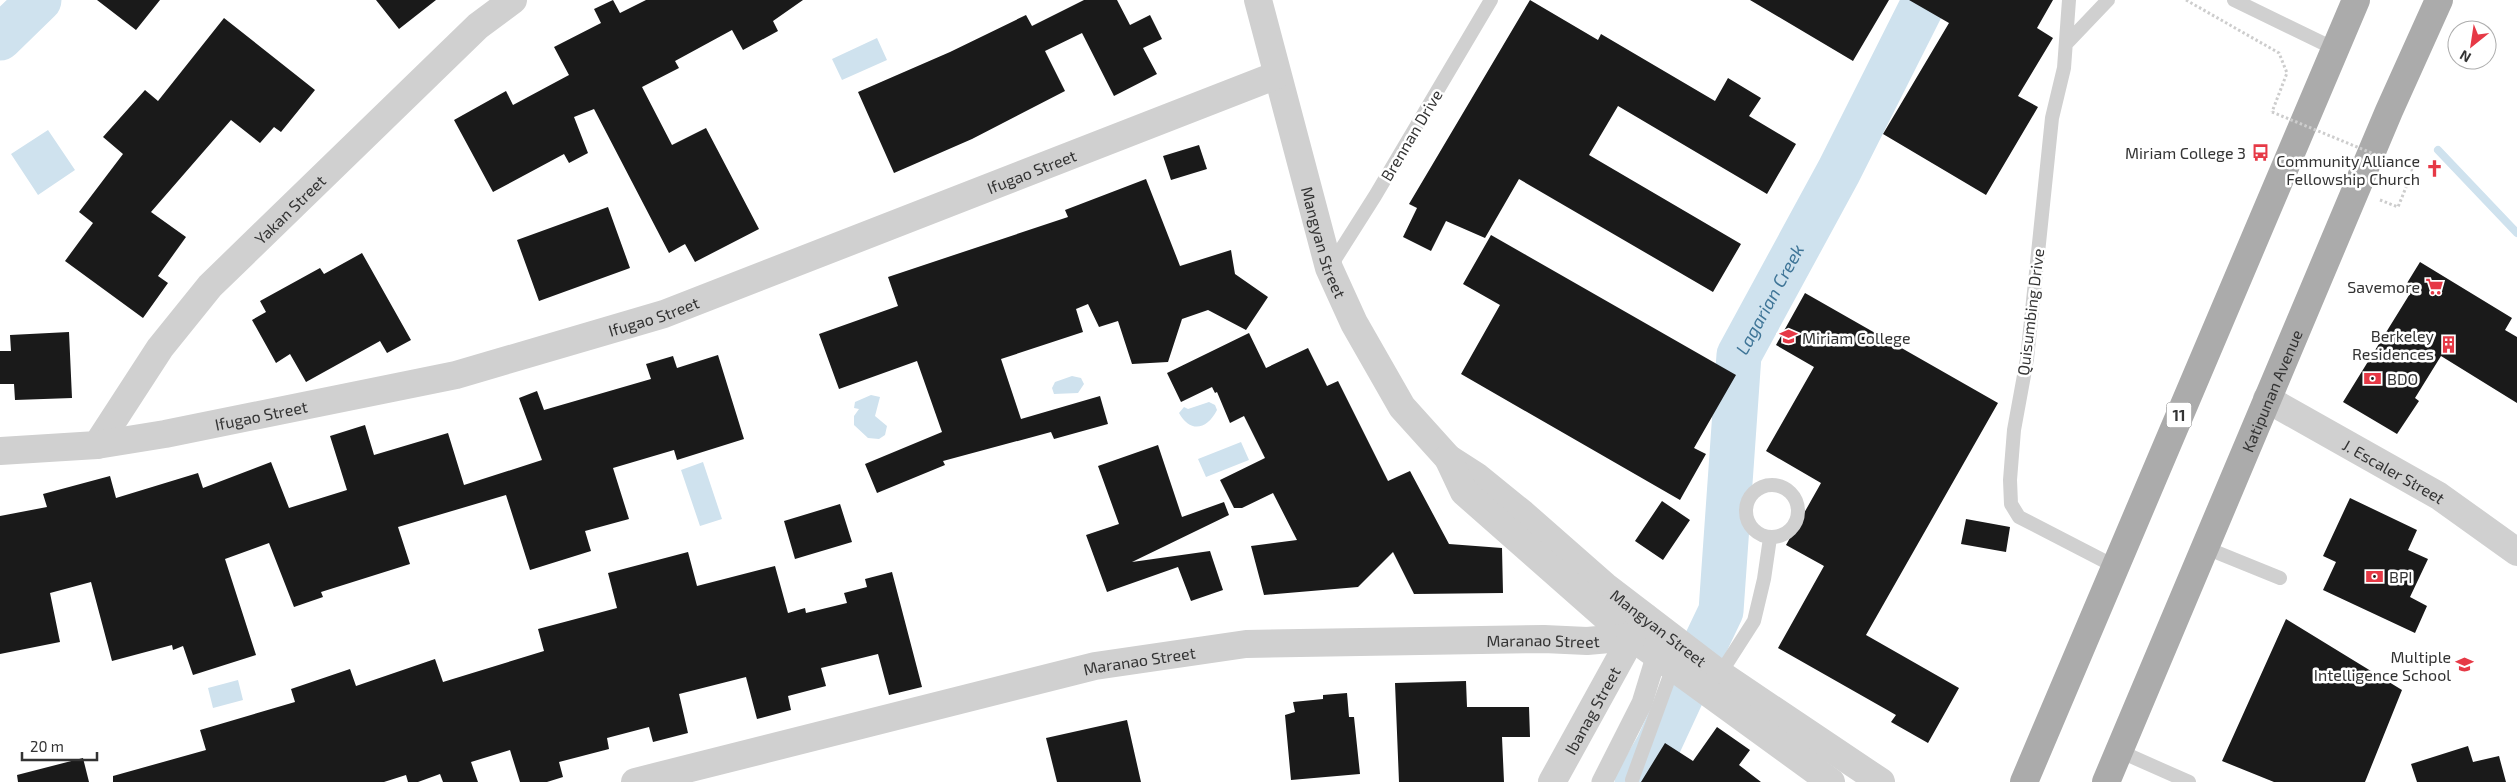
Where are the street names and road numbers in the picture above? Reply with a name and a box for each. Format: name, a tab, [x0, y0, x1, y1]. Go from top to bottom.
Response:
street label: Brennan Drive	[1376, 86, 1446, 184]
street label: Ifugao Street	[984, 145, 1079, 197]
street label: Yakan Street	[250, 170, 329, 248]
street label: Mangyan Street	[1298, 184, 1351, 301]
street label: Quisumbing Drive	[2013, 247, 2048, 377]
street label: Ifugao Street	[606, 292, 701, 339]
street label: Katipunan Avenue	[2237, 326, 2305, 454]
street label: Ifugao Street	[213, 396, 309, 433]
road number: 11	[2166, 402, 2192, 428]
street label: J. Escaler Street	[2340, 434, 2449, 507]
street label: Mangyan Street	[1607, 585, 1711, 670]
street label: Maranao Street	[1486, 629, 1600, 651]
street label: Maranao Street	[1081, 642, 1197, 678]
street label: Ibanag Street	[1560, 663, 1623, 757]

